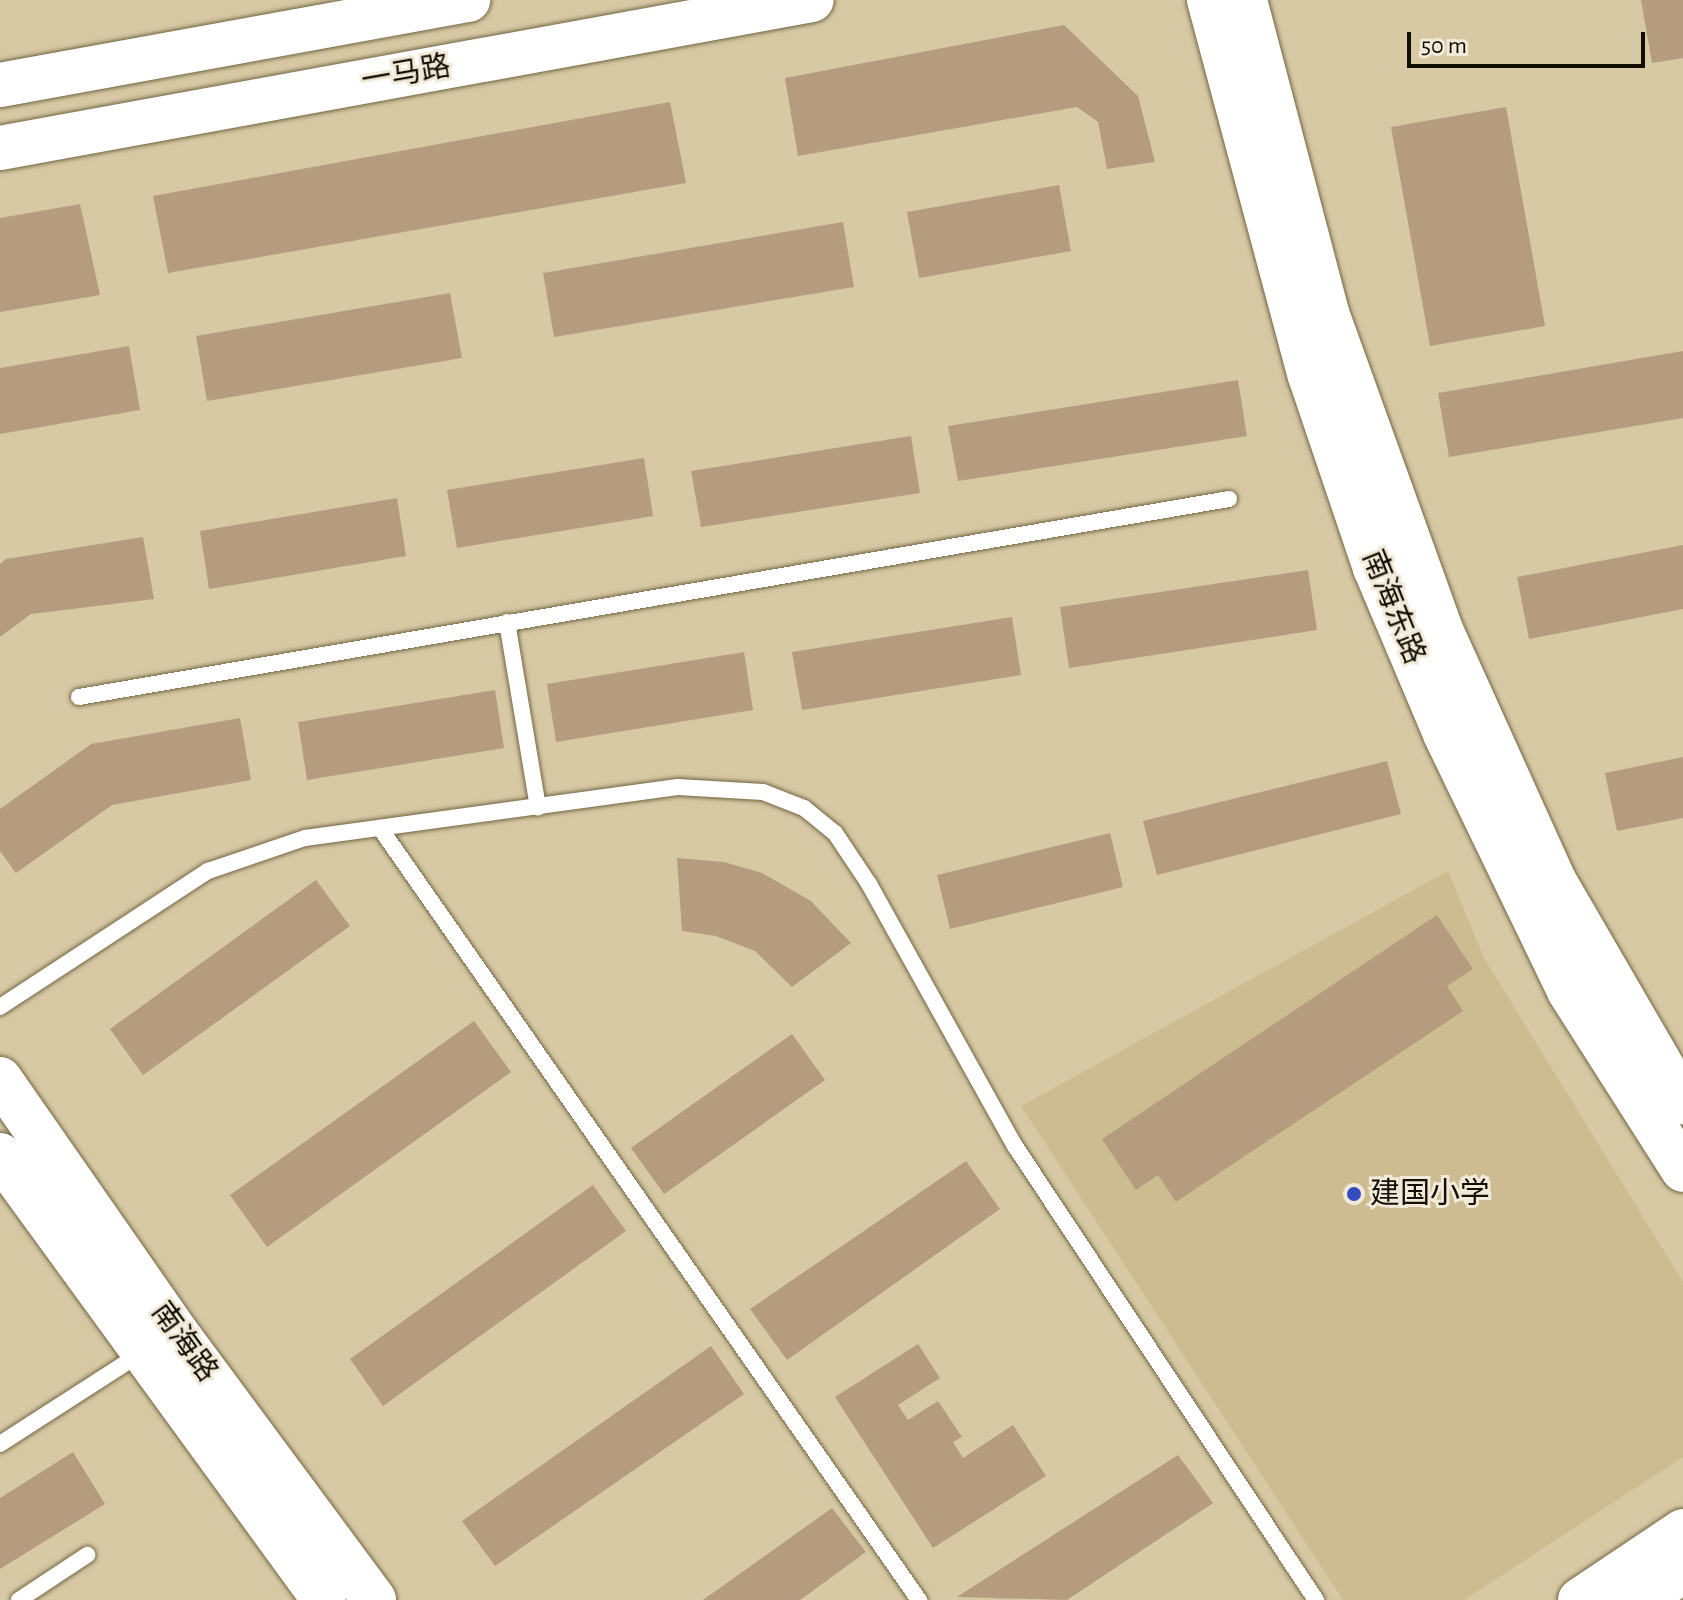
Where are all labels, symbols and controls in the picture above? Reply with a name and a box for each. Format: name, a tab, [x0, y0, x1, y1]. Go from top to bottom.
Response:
scale bar	[1411, 16, 1649, 66]
text: 50 m	[1421, 34, 1467, 58]
street label: 一马路	[359, 48, 453, 100]
street label: 南海东路	[1354, 545, 1432, 669]
place label: 建国小学	[1370, 1176, 1490, 1212]
marker: 建国小学	[1345, 1185, 1363, 1203]
street label: 南海路	[143, 1295, 225, 1389]

